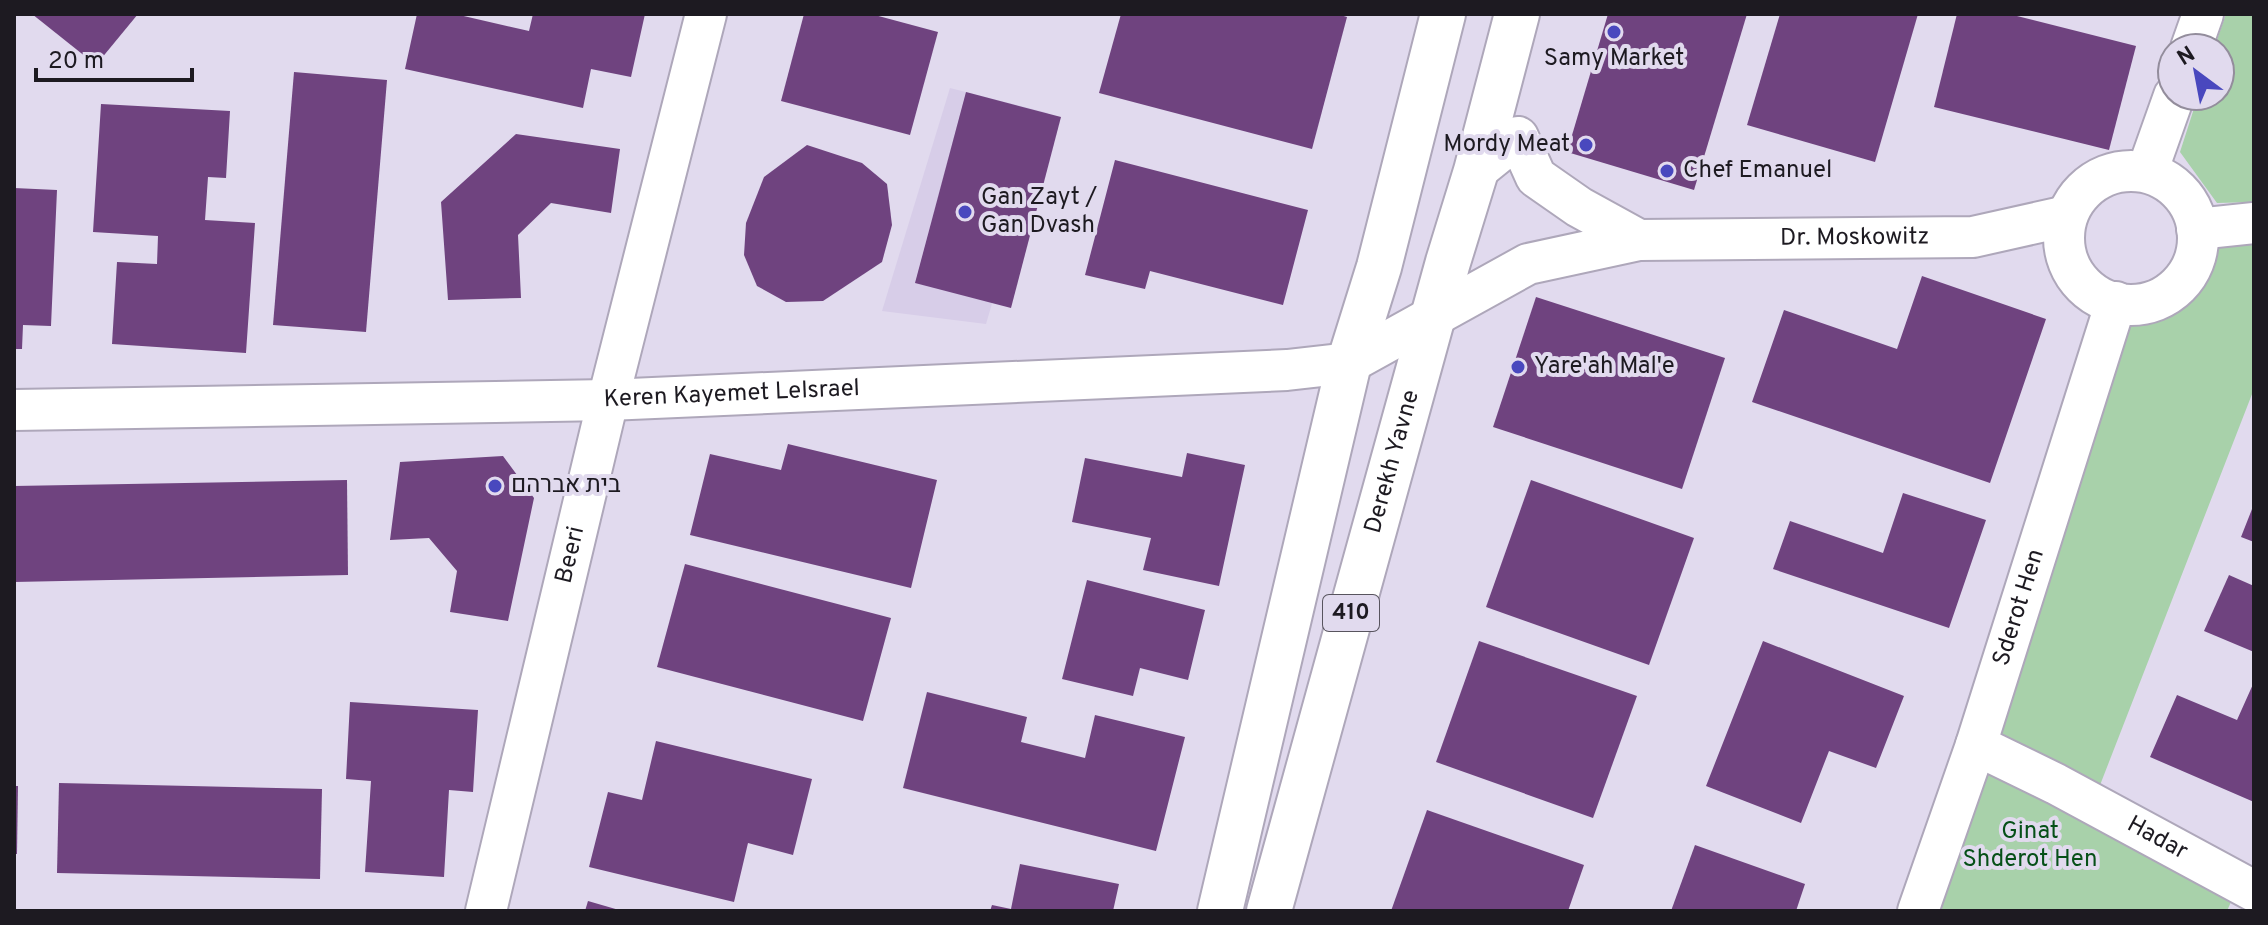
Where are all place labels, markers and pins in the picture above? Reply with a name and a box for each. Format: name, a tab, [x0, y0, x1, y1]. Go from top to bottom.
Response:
marker: Samy Market	[1605, 23, 1623, 41]
place label: Samy Market	[1544, 44, 1684, 74]
place label: Mordy Meat	[1443, 130, 1570, 160]
marker: Mordy Meat	[1577, 136, 1595, 154]
place label: Chef Emanuel	[1683, 156, 1832, 186]
marker: Chef Emanuel	[1658, 162, 1676, 180]
place label: Gan Zayt / Gan Dvash	[981, 183, 1097, 241]
marker: Gan Zayt / Gan Dvash	[956, 203, 974, 221]
place label: Yare'ah Mal'e	[1534, 352, 1675, 382]
marker: Yare'ah Mal'e	[1509, 358, 1527, 376]
place label: בית אברהם	[511, 471, 621, 501]
marker: בית אברהם	[486, 477, 504, 495]

